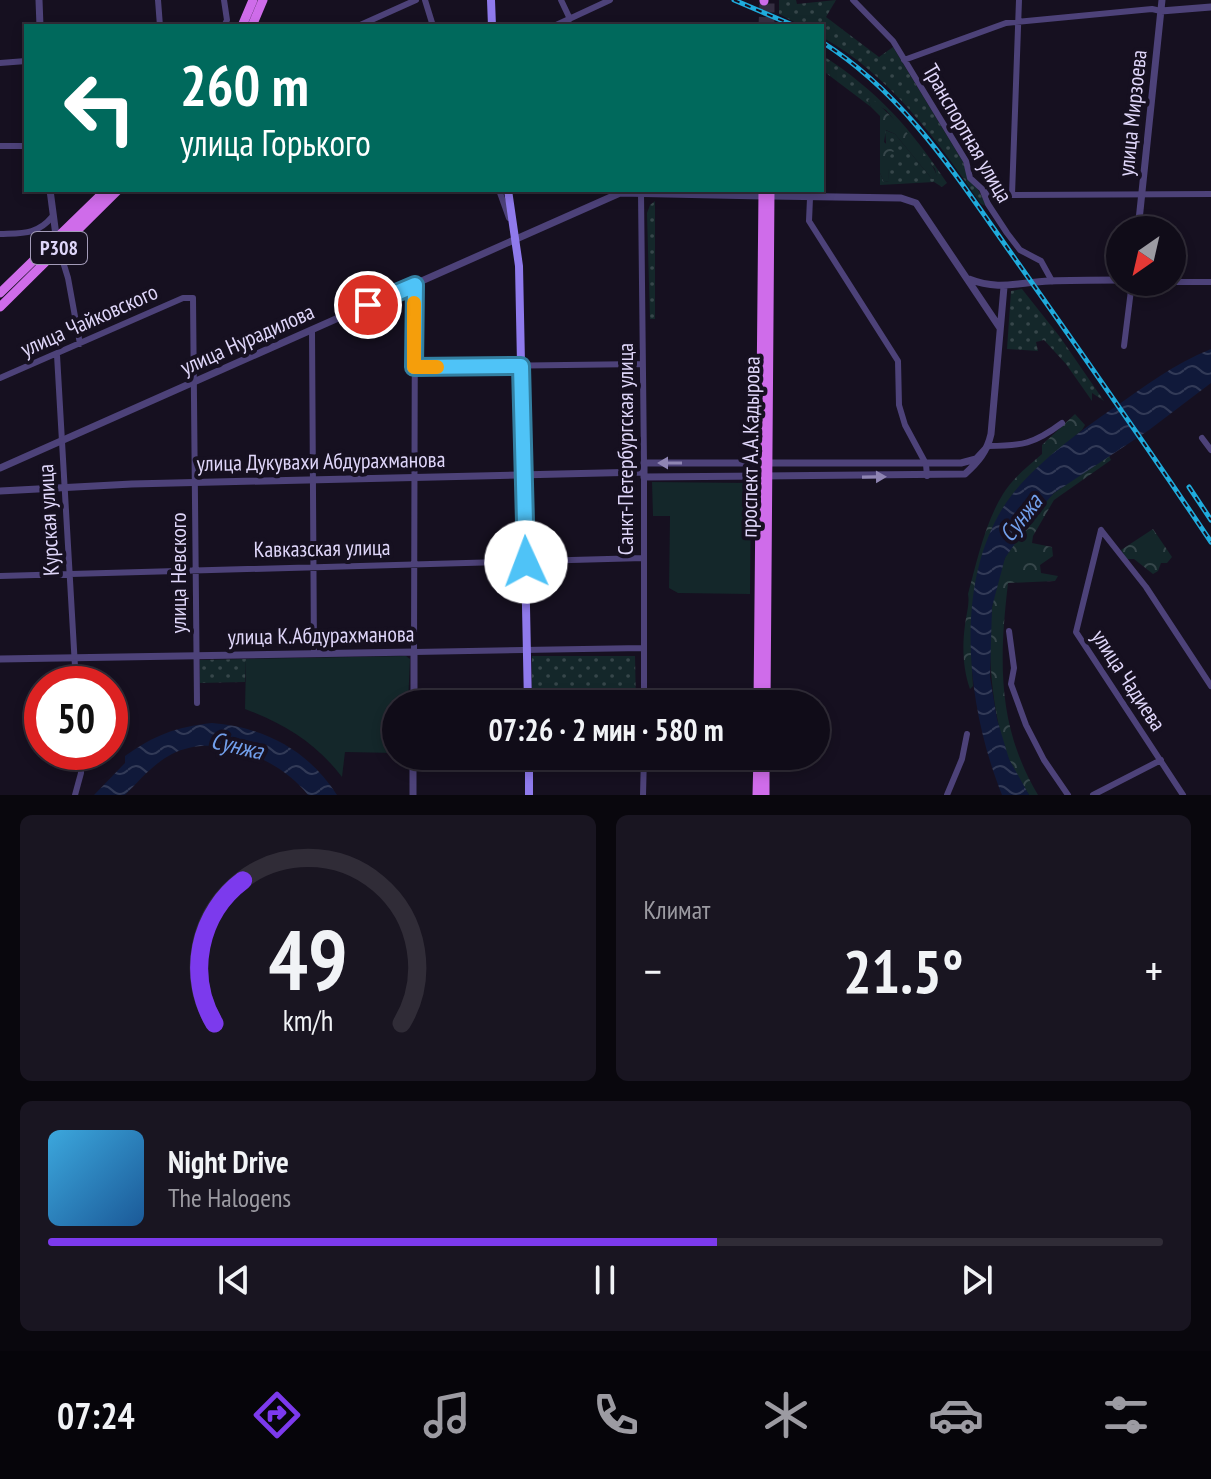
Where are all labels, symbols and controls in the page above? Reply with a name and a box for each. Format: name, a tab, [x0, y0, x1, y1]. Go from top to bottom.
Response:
street label: улица Мирзоева	[1111, 48, 1153, 178]
text: 260 m	[180, 49, 309, 121]
icon: left	[48, 56, 152, 160]
street label: Транспортная улица	[917, 59, 1019, 207]
text: улица Горького	[180, 119, 371, 166]
north arrow	[1106, 216, 1186, 296]
map controls	[1106, 216, 1186, 296]
road number: P308	[31, 232, 87, 264]
pin	[334, 271, 402, 339]
street label: улица Чайковского	[16, 277, 162, 363]
icon: arrive	[346, 283, 390, 327]
street label: улица Нурадилова	[176, 297, 318, 381]
street label: Санкт-Петербургская улица	[611, 343, 639, 555]
street label: проспект А.А.Кадырова	[734, 356, 766, 538]
street label: улица Дукувахи Абдурахманова	[196, 445, 446, 477]
one-way arrow	[657, 457, 682, 469]
street label: Курская улица	[31, 463, 65, 577]
one-way arrow	[862, 471, 887, 483]
water label: Сунжа	[992, 486, 1050, 548]
street label: улица Невского	[164, 513, 192, 633]
position arrow	[484, 520, 568, 604]
street label: Кавказская улица	[253, 533, 391, 563]
street label: улица К.Абдурахманова	[227, 619, 415, 651]
street label: улица Чадиева	[1086, 624, 1172, 736]
speed limit sign: 50	[24, 666, 128, 770]
text: 07:26 · 2 мин · 580 m	[488, 710, 724, 749]
water label: Сунжа	[208, 724, 268, 767]
text: Климат	[644, 893, 710, 926]
text: 49	[268, 905, 348, 1013]
text: 21.5°	[843, 932, 964, 1010]
text: −	[644, 942, 662, 999]
text: +	[1145, 942, 1163, 999]
text: km/h	[282, 1002, 333, 1039]
text: Night Drive	[168, 1142, 289, 1181]
text: The Halogens	[168, 1181, 291, 1214]
icon: previous	[212, 1258, 256, 1302]
icon: pause	[583, 1258, 627, 1302]
icon: next	[955, 1258, 999, 1302]
icon: directions	[249, 1387, 305, 1443]
icon: music	[419, 1387, 475, 1443]
icon: phone	[588, 1387, 644, 1443]
icon: climate	[758, 1387, 814, 1443]
icon: car	[928, 1387, 984, 1443]
icon: filters	[1098, 1387, 1154, 1443]
text: 07:24	[57, 1392, 135, 1439]

